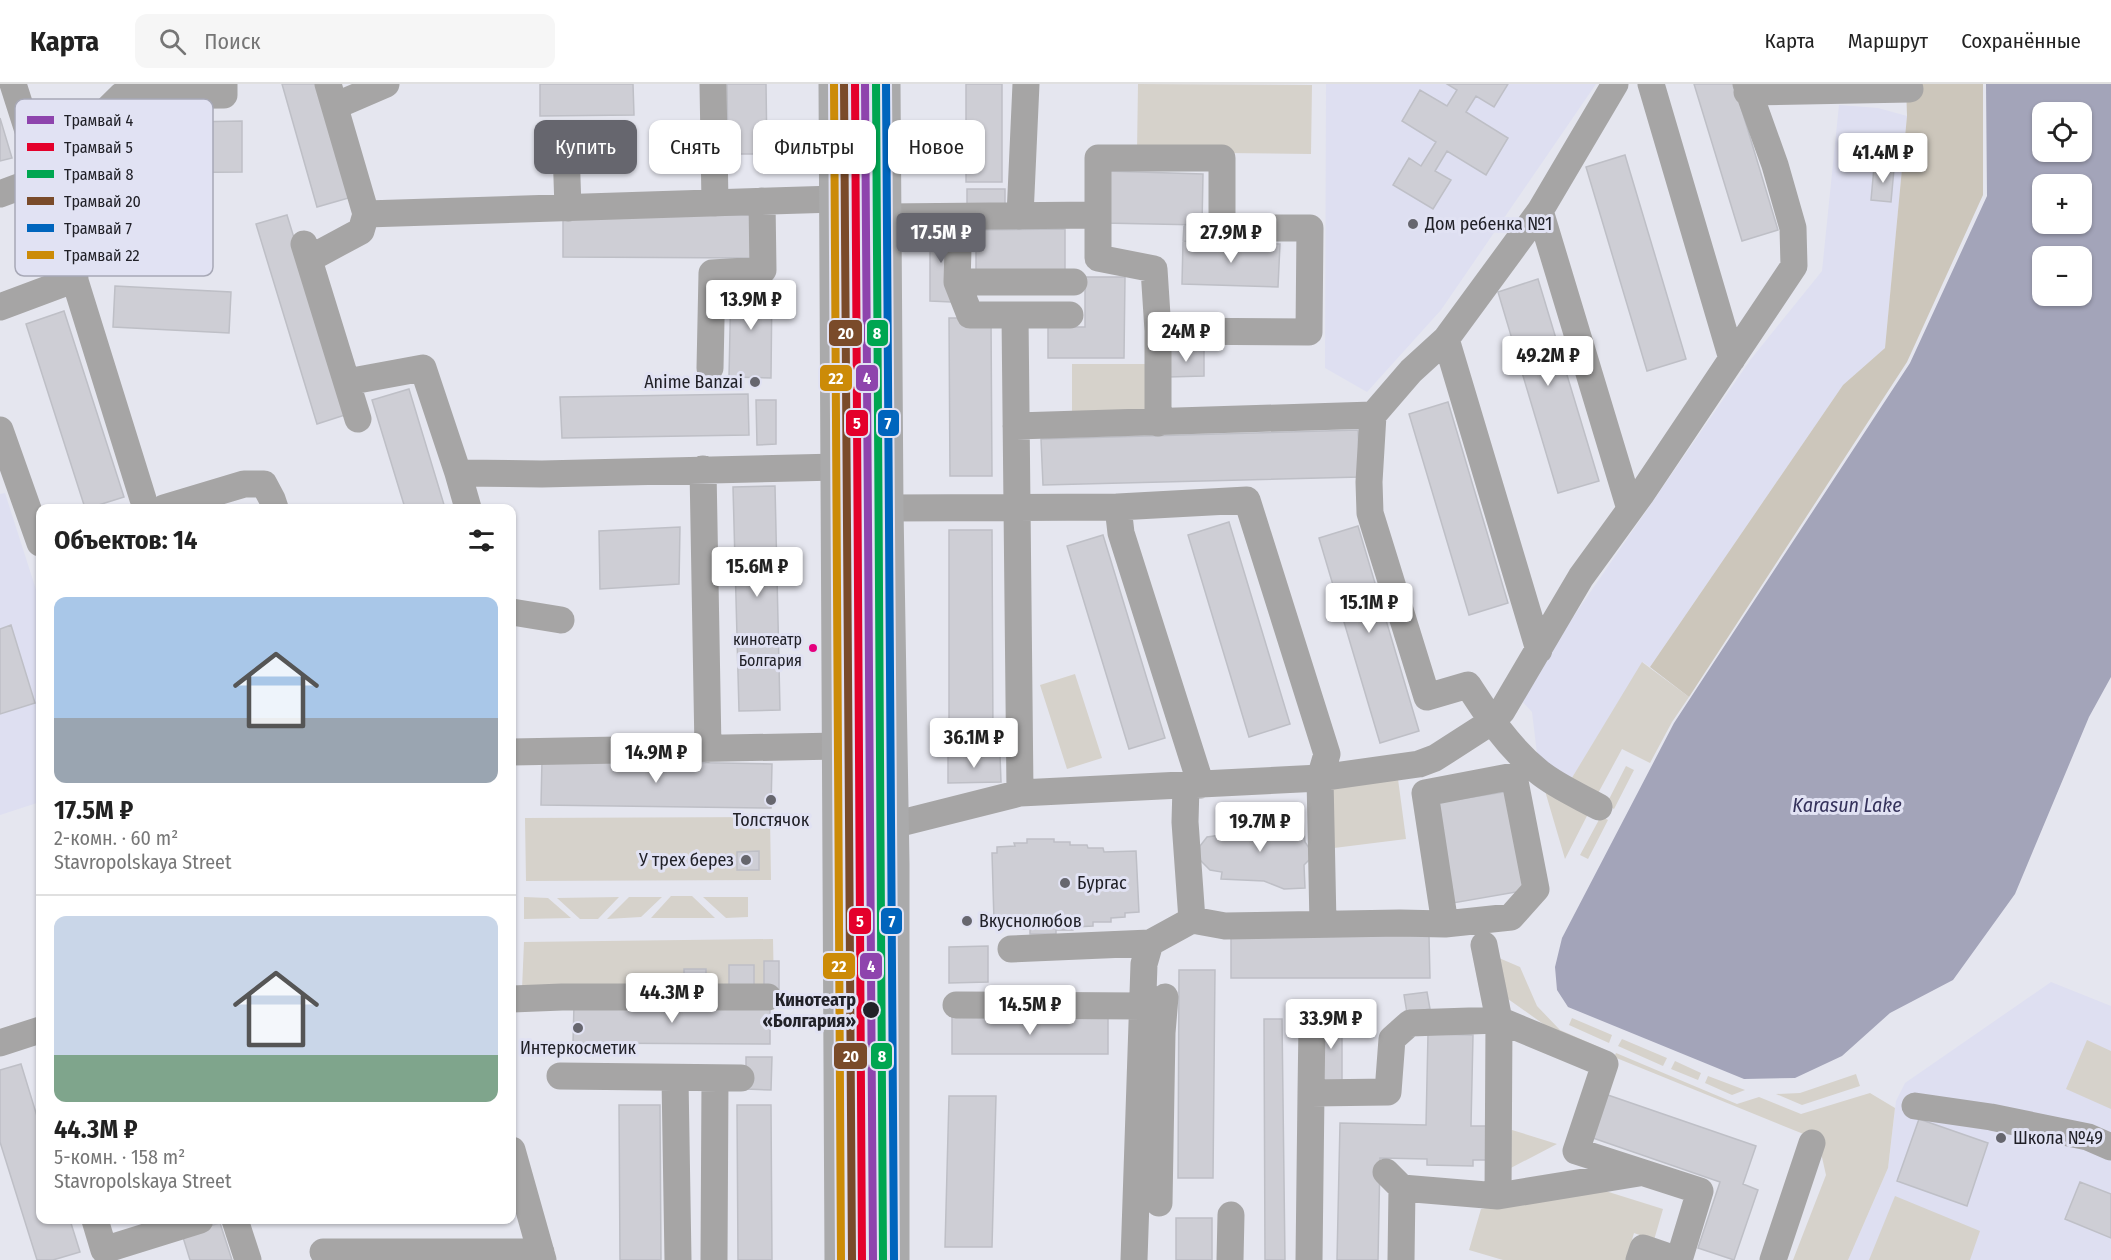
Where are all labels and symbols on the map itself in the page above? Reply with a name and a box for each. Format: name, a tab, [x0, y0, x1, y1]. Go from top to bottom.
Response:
legend	[15, 99, 213, 276]
text: Трамвай 4	[64, 111, 133, 130]
pin: 41.4M ₽	[1828, 133, 1938, 184]
text: Трамвай 5	[64, 138, 133, 157]
text: Трамвай 8	[64, 165, 133, 184]
text: Трамвай 20	[64, 192, 141, 211]
pin: 17.5M ₽	[886, 213, 996, 264]
pin: 27.9M ₽	[1176, 213, 1286, 264]
place label: Дом ребенка №1	[1424, 213, 1552, 235]
marker: Дом ребенка №1	[1406, 217, 1420, 231]
text: Трамвай 7	[64, 219, 132, 238]
text: Трамвай 22	[64, 246, 140, 265]
pin: 13.9M ₽	[696, 280, 806, 331]
pin: 24M ₽	[1144, 312, 1228, 363]
line badge: 20	[828, 319, 863, 347]
line badge: 8	[866, 319, 889, 347]
text: 20	[837, 324, 854, 343]
text: 8	[873, 324, 882, 343]
pin: 49.2M ₽	[1493, 336, 1603, 387]
line badge: 22	[819, 364, 853, 392]
line badge: 4	[855, 364, 879, 392]
text: 22	[828, 369, 844, 388]
text: 4	[863, 369, 871, 388]
place label: Anime Banzai	[644, 371, 743, 393]
marker: Anime Banzai	[748, 375, 762, 389]
line badge: 5	[845, 409, 869, 437]
line badge: 7	[877, 409, 900, 437]
text: 5	[853, 414, 861, 433]
text: 7	[885, 414, 892, 433]
pin: 15.6M ₽	[702, 547, 812, 598]
pin: 15.1M ₽	[1314, 583, 1424, 634]
place label: кинотеатр Болгария	[733, 630, 802, 670]
marker: кинотеатр Болгария	[807, 642, 819, 654]
pin: 36.1M ₽	[919, 718, 1029, 769]
pin: 14.9M ₽	[601, 733, 711, 784]
marker: Толстячок	[764, 793, 778, 807]
water label: Karasun Lake	[1792, 793, 1902, 817]
pin: 19.7M ₽	[1205, 802, 1315, 853]
place label: Толстячок	[733, 809, 810, 831]
place label: У трех берез	[638, 849, 734, 871]
marker: У трех берез	[739, 853, 753, 867]
place label: Бургас	[1077, 872, 1127, 894]
marker: Бургас	[1058, 876, 1072, 890]
line badge: 5	[848, 907, 872, 935]
line badge: 7	[880, 907, 903, 935]
place label: Вкуснолюбов	[979, 910, 1082, 932]
text: 5	[856, 912, 864, 931]
text: 7	[889, 912, 896, 931]
marker: Вкуснолюбов	[960, 914, 974, 928]
line badge: 22	[822, 952, 856, 980]
line badge: 4	[859, 952, 883, 980]
text: 22	[831, 957, 847, 976]
text: 4	[867, 957, 875, 976]
pin: 44.3M ₽	[617, 973, 727, 1024]
pin: 14.5M ₽	[975, 985, 1085, 1036]
place label: Кинотеатр «Болгария»	[762, 989, 856, 1032]
pin: 33.9M ₽	[1276, 999, 1386, 1050]
marker: Кинотеатр «Болгария»	[861, 1000, 881, 1020]
marker: Интеркосметик	[571, 1021, 585, 1035]
place label: Интеркосметик	[520, 1037, 637, 1059]
line badge: 20	[833, 1042, 868, 1070]
line badge: 8	[870, 1042, 893, 1070]
text: 20	[842, 1047, 859, 1066]
text: 8	[878, 1047, 887, 1066]
place label: Школа №49	[2013, 1127, 2103, 1149]
marker: Школа №49	[1994, 1131, 2008, 1145]

